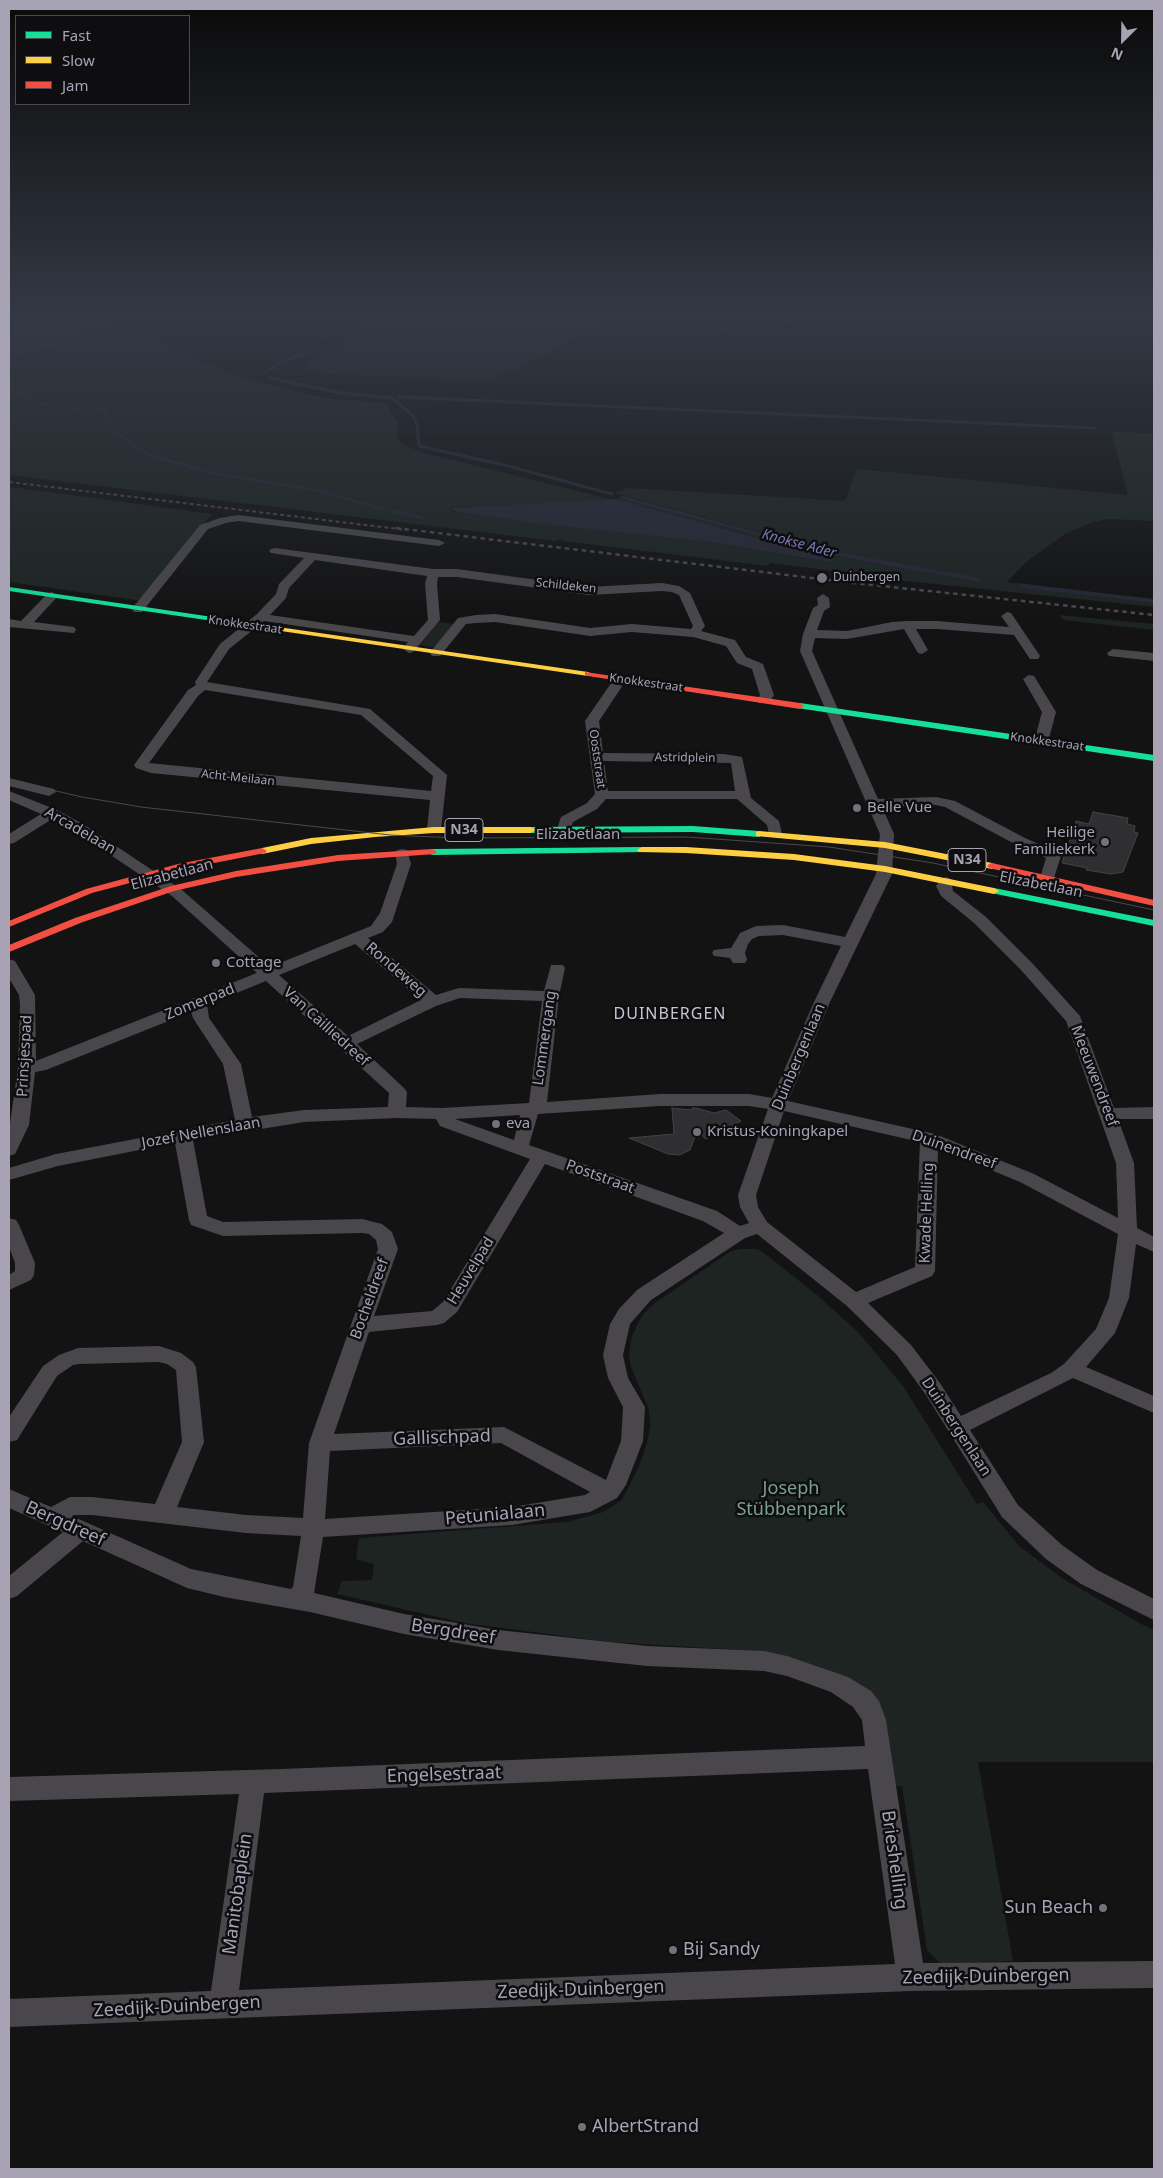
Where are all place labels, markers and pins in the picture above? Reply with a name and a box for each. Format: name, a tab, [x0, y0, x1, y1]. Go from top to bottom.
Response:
marker: Duinbergen	[815, 571, 829, 585]
place label: Duinbergen	[833, 571, 900, 585]
place label: Belle Vue	[867, 799, 932, 817]
marker: Belle Vue	[851, 802, 863, 814]
place label: Heilige Familiekerk	[1014, 824, 1095, 859]
marker: Heilige Familiekerk	[1099, 836, 1111, 848]
place label: Cottage	[226, 954, 281, 972]
marker: Cottage	[210, 957, 222, 969]
place label: eva	[506, 1115, 530, 1133]
marker: eva	[490, 1118, 502, 1130]
place label: Kristus-Koningkapel	[707, 1123, 848, 1141]
marker: Kristus-Koningkapel	[691, 1126, 703, 1138]
place label: Sun Beach	[1004, 1897, 1093, 1919]
marker: Sun Beach	[1097, 1902, 1109, 1914]
place label: Bij Sandy	[683, 1939, 760, 1961]
marker: Bij Sandy	[667, 1944, 679, 1956]
place label: AlbertStrand	[592, 2116, 699, 2138]
marker: AlbertStrand	[576, 2121, 588, 2133]

